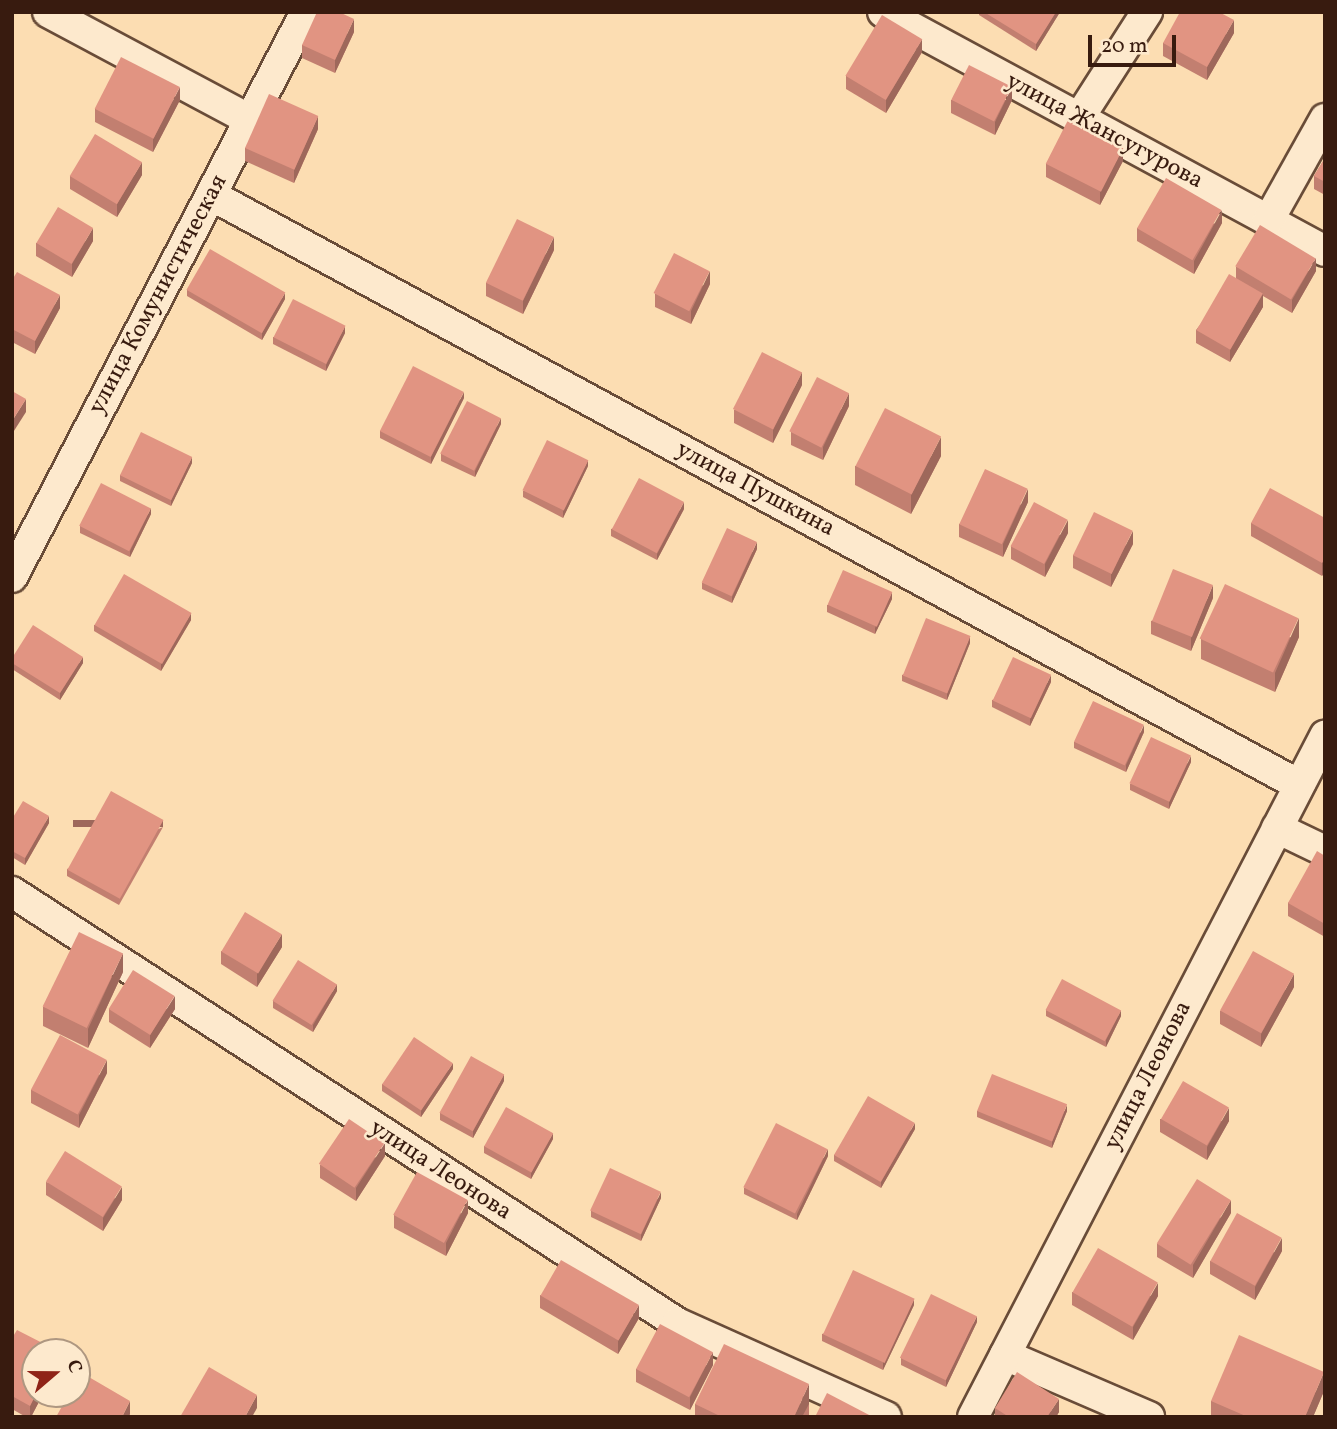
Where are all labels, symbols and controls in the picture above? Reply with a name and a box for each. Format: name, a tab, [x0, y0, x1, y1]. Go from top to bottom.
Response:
scale bar	[1092, 21, 1180, 65]
text: 20 m	[1101, 32, 1147, 61]
street label: улица Жансугурова	[1000, 68, 1208, 196]
street label: улица Комунистическая	[84, 170, 234, 420]
street label: улица Пушкина	[671, 436, 839, 544]
street label: улица Леонова	[1099, 997, 1199, 1155]
street label: улица Леонова	[364, 1114, 516, 1228]
north arrow	[21, 1338, 91, 1408]
text: С	[60, 1356, 88, 1377]

